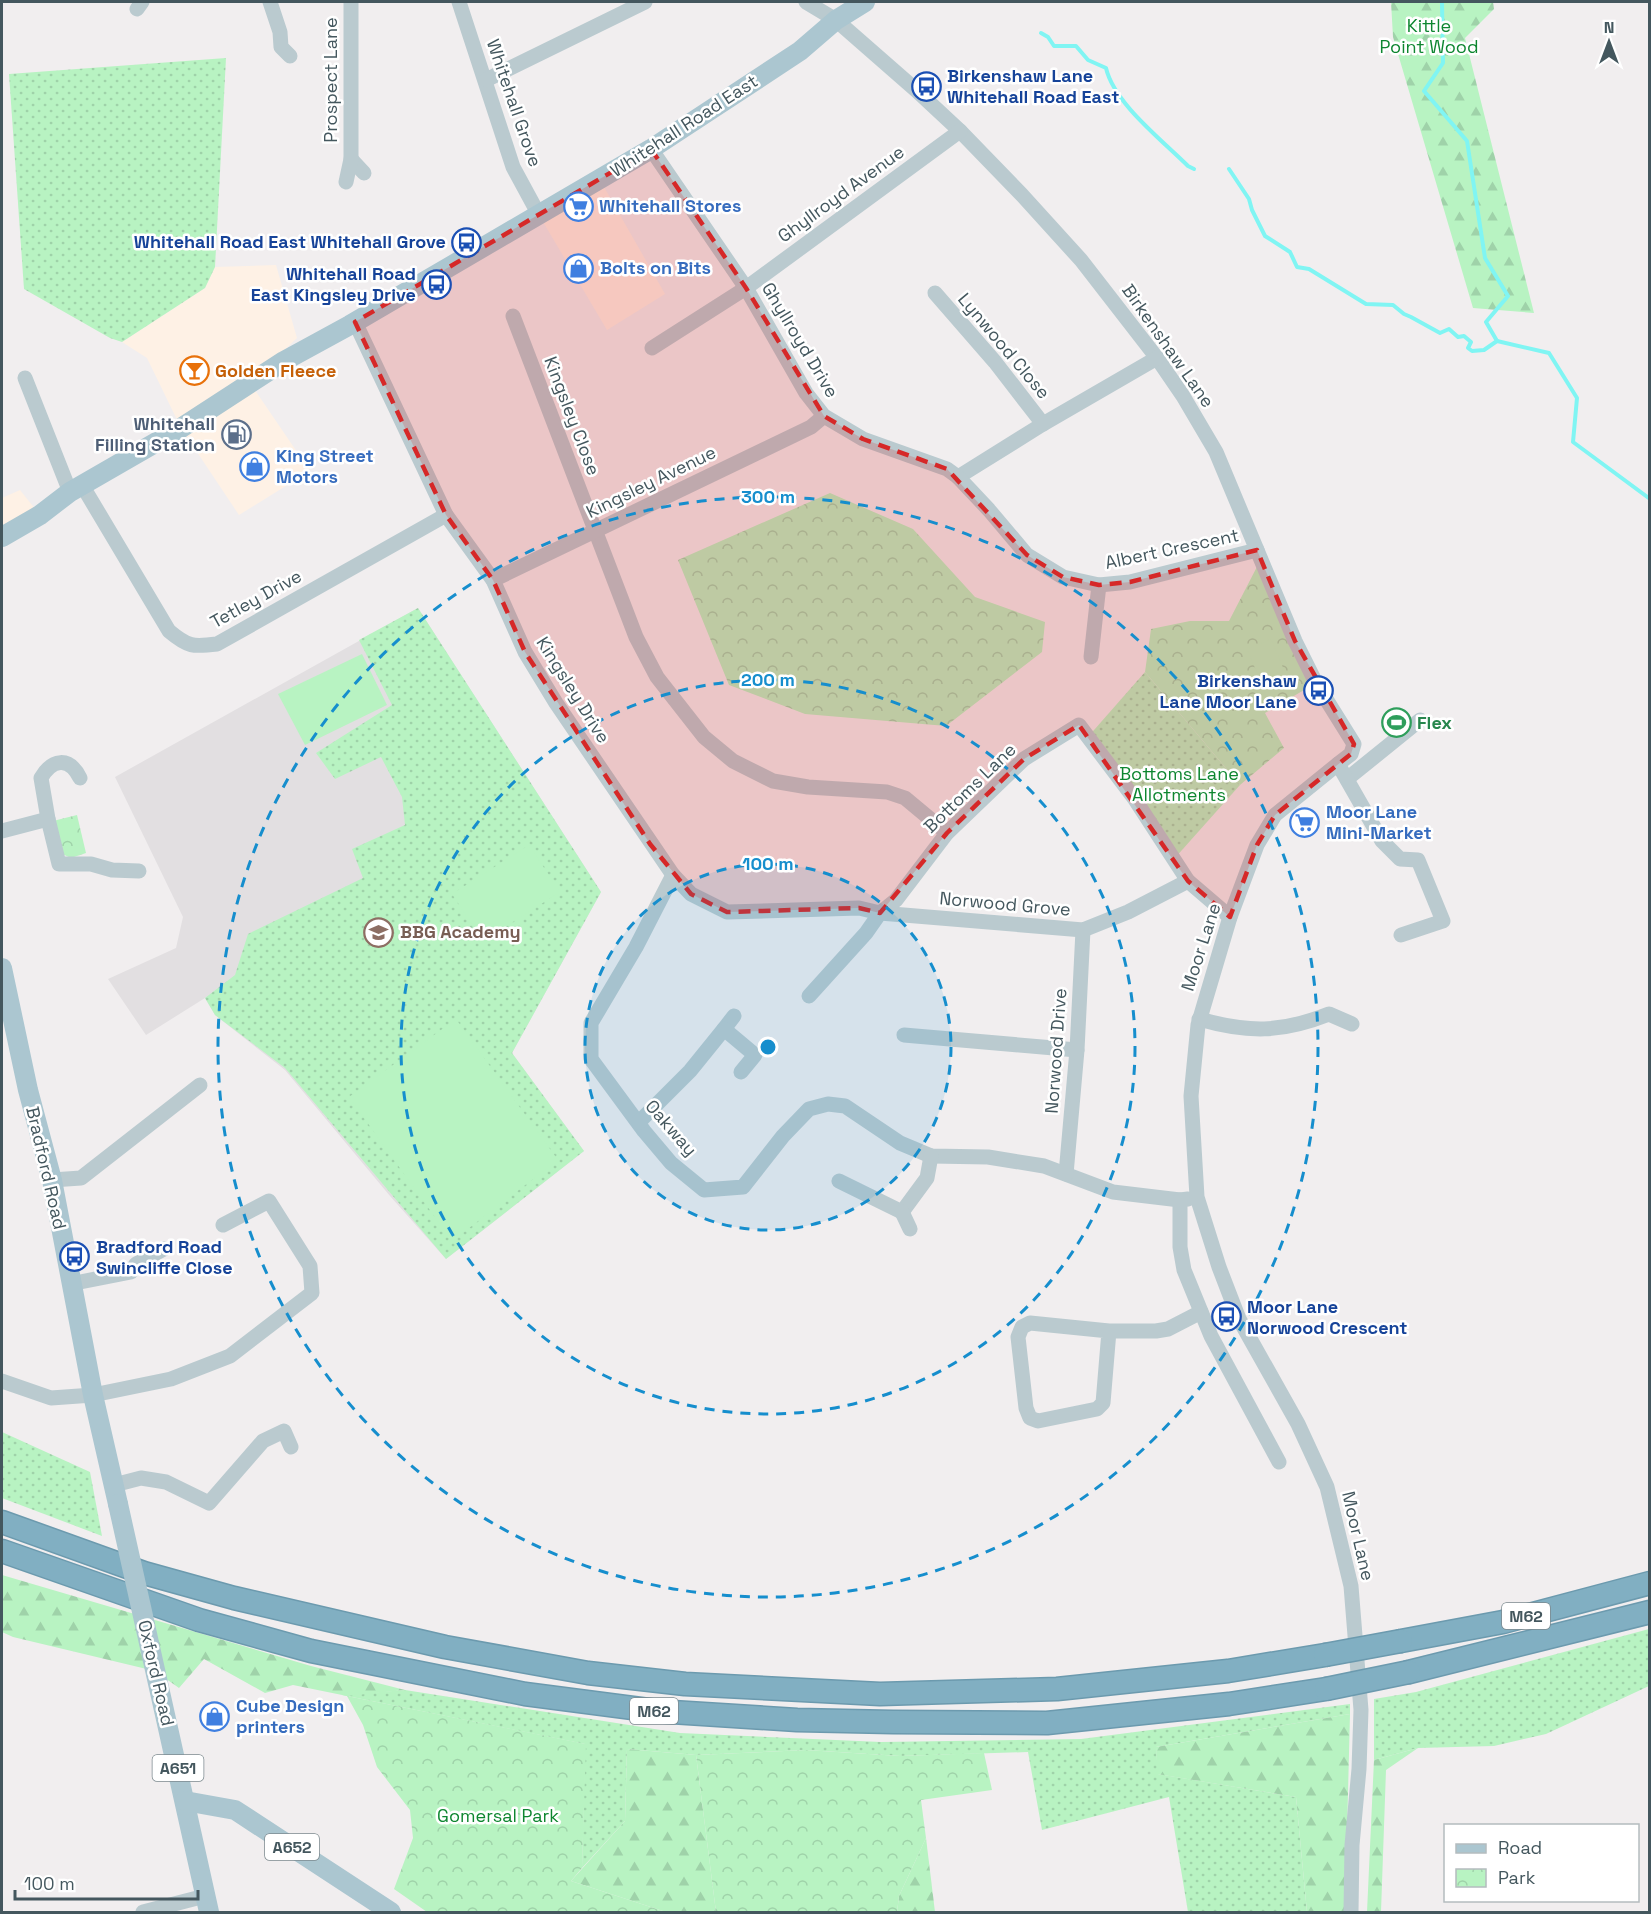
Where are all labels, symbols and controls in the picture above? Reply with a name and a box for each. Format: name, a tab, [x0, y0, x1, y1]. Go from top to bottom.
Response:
north arrow	[1579, 12, 1639, 72]
park label: Kittle Point Wood	[1380, 14, 1478, 58]
street label: Prospect Lane	[319, 17, 342, 143]
text: N	[1604, 17, 1614, 38]
street label: Whitehall Grove	[482, 36, 547, 170]
place label: Birkenshaw Lane Whitehall Road East	[947, 64, 1119, 108]
street label: Whitehall Road East	[606, 69, 762, 182]
bus stop icon: Birkenshaw Lane Whitehall Road East	[910, 70, 942, 102]
street label: Ghyllroyd Avenue	[773, 140, 908, 247]
supermarket icon: Whitehall Stores	[562, 190, 594, 222]
place label: Whitehall Stores	[599, 194, 741, 217]
bus stop icon: Whitehall Road East Whitehall Grove	[451, 226, 483, 258]
place label: Whitehall Road East Whitehall Grove	[134, 230, 446, 253]
shop icon: Bolts on Bits	[563, 252, 595, 284]
place label: Bolts on Bits	[600, 256, 711, 279]
place label: Whitehall Road East Kingsley Drive	[251, 262, 416, 306]
bus stop icon: Whitehall Road East Kingsley Drive	[421, 268, 453, 300]
street label: Ghyllroyd Drive	[757, 278, 844, 402]
street label: Birkenshaw Lane	[1117, 279, 1220, 412]
street label: Lynwood Close	[953, 288, 1056, 403]
street label: Kingsley Close	[539, 353, 606, 478]
bar icon: Golden Fleece	[178, 355, 210, 387]
place label: Golden Fleece	[215, 359, 336, 382]
place label: Whitehall Filling Station	[95, 412, 215, 456]
fuel station icon: Whitehall Filling Station	[220, 418, 252, 450]
street label: Kingsley Avenue	[582, 440, 719, 523]
place label: King Street Motors	[276, 444, 374, 488]
shop icon: King Street Motors	[239, 450, 271, 482]
text: 300 m	[741, 485, 795, 508]
street label: Albert Crescent	[1103, 523, 1241, 574]
street label: Tetley Drive	[206, 564, 306, 633]
street label: Kingsley Drive	[532, 632, 615, 747]
text: 200 m	[741, 668, 795, 691]
place label: Birkenshaw Lane Moor Lane	[1160, 669, 1297, 713]
bus stop icon: Birkenshaw Lane Moor Lane	[1302, 675, 1334, 707]
sports icon: Flex	[1380, 707, 1412, 739]
place label: Flex	[1417, 711, 1452, 734]
street label: Bottoms Lane	[919, 738, 1021, 837]
park label: Bottoms Lane Allotments	[1119, 762, 1239, 806]
place label: Moor Lane Mini-Market	[1326, 800, 1432, 844]
supermarket icon: Moor Lane Mini-Market	[1289, 806, 1321, 838]
text: 100 m	[742, 852, 794, 875]
street label: Norwood Grove	[938, 886, 1072, 921]
street label: Moor Lane	[1176, 900, 1226, 994]
school or university icon: BBG Academy	[363, 916, 395, 948]
place label: BBG Academy	[400, 920, 521, 943]
street label: Norwood Drive	[1040, 987, 1071, 1114]
centre of rings	[758, 1037, 778, 1057]
street label: Oakway	[641, 1095, 702, 1161]
street label: Bradford Road	[21, 1104, 72, 1232]
place label: Bradford Road Swincliffe Close	[96, 1235, 233, 1279]
bus stop icon: Bradford Road Swincliffe Close	[59, 1241, 91, 1273]
place label: Moor Lane Norwood Crescent	[1247, 1295, 1408, 1339]
bus stop icon: Moor Lane Norwood Crescent	[1210, 1301, 1242, 1333]
street label: Moor Lane	[1337, 1489, 1380, 1583]
road number: M62	[1502, 1603, 1550, 1629]
street label: Oxford Road	[133, 1618, 180, 1728]
place label: Cube Design printers	[236, 1694, 344, 1738]
road number: M62	[630, 1698, 678, 1724]
shop icon: Cube Design printers	[199, 1700, 231, 1732]
road number: A651	[152, 1755, 204, 1781]
park label: Gomersal Park	[437, 1804, 559, 1827]
legend	[1444, 1824, 1639, 1902]
road number: A652	[265, 1834, 319, 1860]
text: Road	[1498, 1836, 1542, 1859]
scale bar	[15, 1863, 198, 1901]
text: Park	[1498, 1866, 1536, 1889]
text: 100 m	[24, 1872, 75, 1895]

